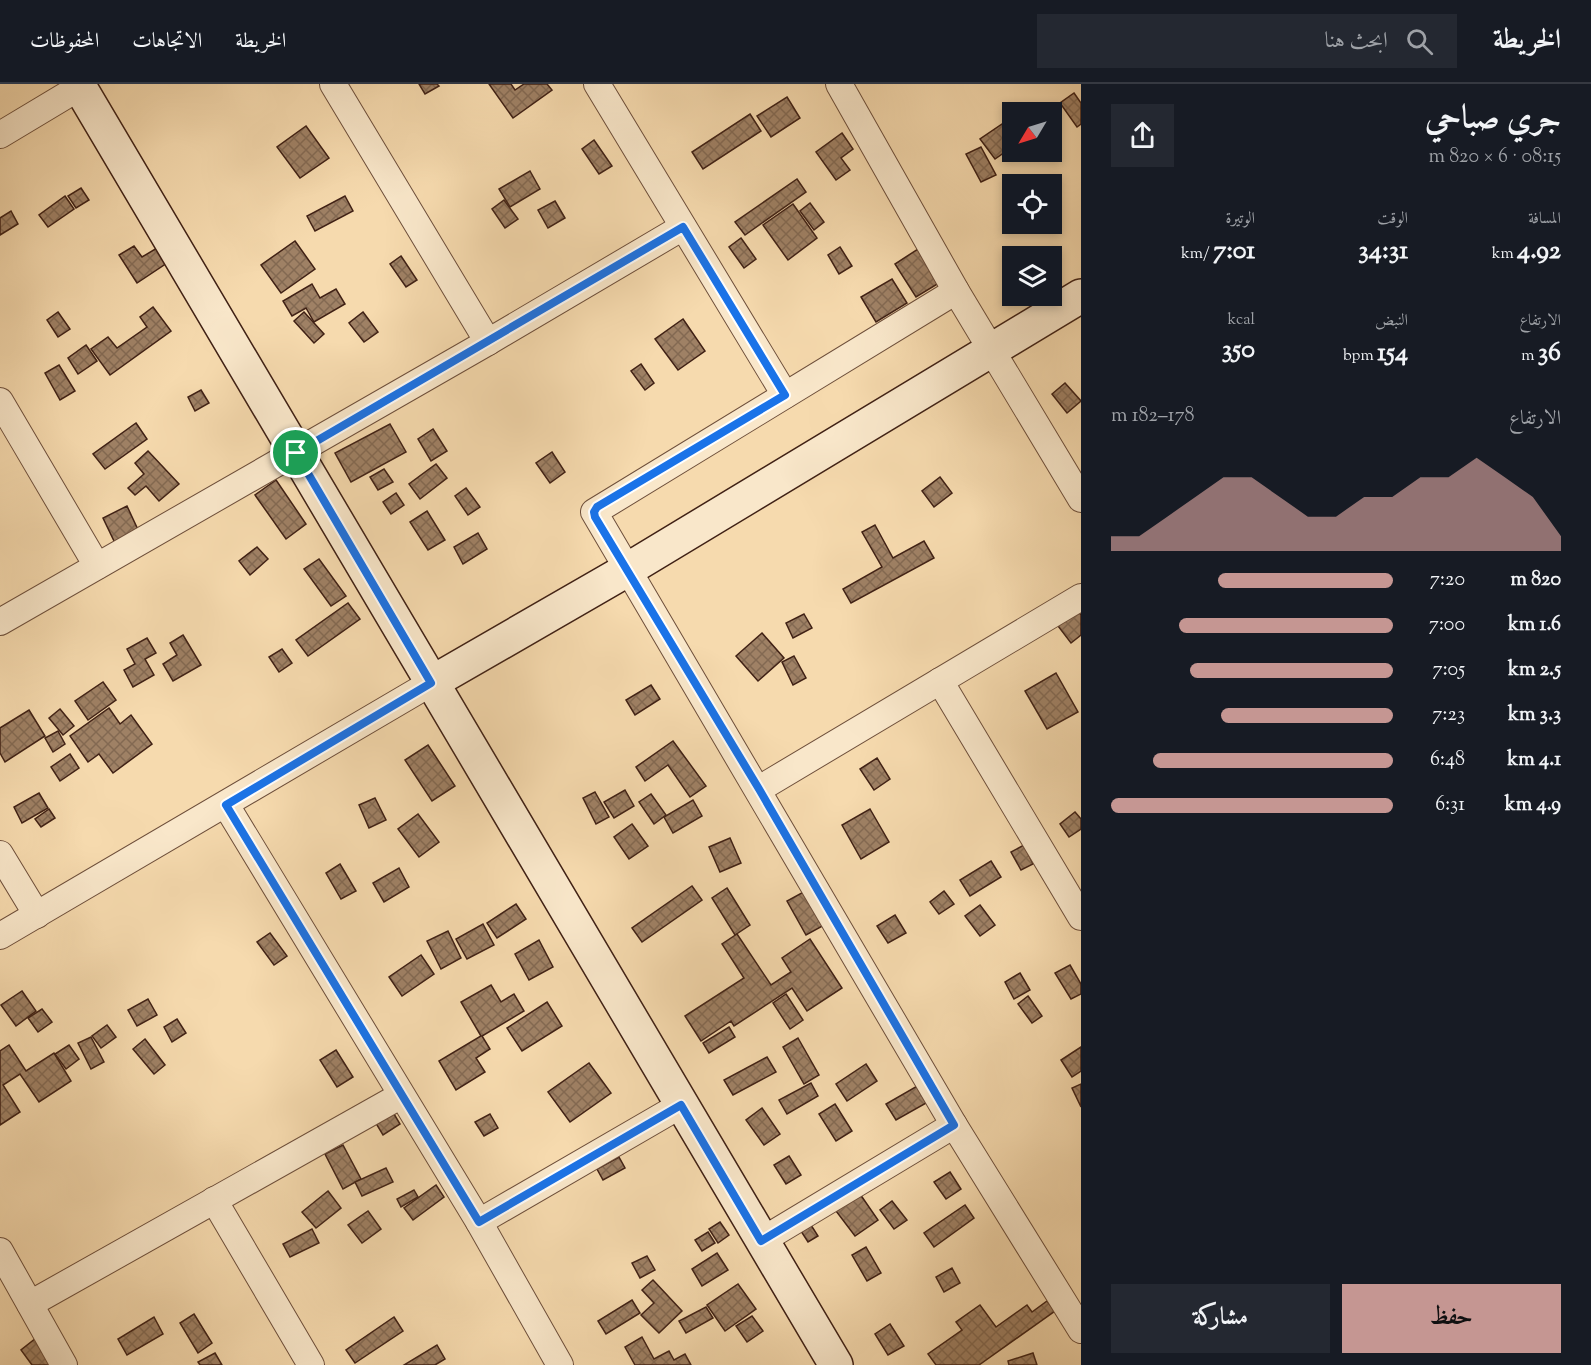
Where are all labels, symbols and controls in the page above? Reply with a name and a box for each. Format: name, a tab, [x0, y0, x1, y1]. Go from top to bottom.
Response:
search box	[1037, 14, 1457, 68]
text: الخريطة	[1493, 21, 1561, 61]
icon: search	[1403, 25, 1436, 58]
text: ابحث هنا	[1325, 26, 1388, 58]
text: المحفوظات	[30, 27, 99, 57]
text: الاتجاهات	[132, 27, 202, 57]
text: الخريطة	[235, 27, 286, 57]
text: جري صباحي	[1425, 96, 1561, 144]
north arrow	[1002, 102, 1062, 162]
map controls	[1002, 102, 1062, 306]
button: share	[1111, 104, 1174, 167]
text: 08:15 · 6 × 820 m	[1428, 143, 1561, 172]
button: locate	[1002, 174, 1062, 234]
text: الوتيرة	[1225, 208, 1255, 231]
text: الوقت	[1377, 208, 1408, 231]
text: المسافة	[1528, 208, 1561, 231]
text: 7:01	[1213, 233, 1255, 270]
text: 34:31	[1358, 233, 1408, 270]
text: 4.92	[1517, 233, 1561, 270]
text: /km	[1181, 243, 1213, 266]
text: km	[1492, 243, 1517, 266]
button: layers	[1002, 246, 1062, 306]
text: kcal	[1228, 309, 1255, 332]
text: النبض	[1375, 310, 1408, 333]
text: الارتفاع	[1519, 310, 1561, 333]
text: 350	[1222, 332, 1255, 369]
text: 154	[1377, 335, 1408, 372]
text: 36	[1538, 335, 1561, 372]
text: bpm	[1343, 345, 1377, 368]
text: m	[1521, 345, 1538, 368]
text: 178–182 m	[1111, 402, 1195, 431]
text: الارتفاع	[1509, 405, 1561, 434]
pin	[270, 427, 321, 478]
icon: arrive	[279, 436, 312, 469]
text: 7:20	[1430, 566, 1465, 595]
text: 820 m	[1510, 566, 1561, 595]
text: 7:00	[1429, 611, 1465, 640]
text: 1.6 km	[1508, 611, 1561, 640]
text: 7:05	[1433, 656, 1465, 685]
text: 2.5 km	[1508, 656, 1561, 685]
text: 7:23	[1432, 701, 1465, 730]
text: 3.3 km	[1508, 701, 1561, 730]
text: 6:48	[1430, 746, 1465, 775]
text: 4.1 km	[1507, 746, 1561, 775]
text: 6:31	[1435, 791, 1465, 820]
text: 4.9 km	[1505, 791, 1561, 820]
button: مشاركة	[1111, 1284, 1330, 1353]
button: حفظ	[1342, 1284, 1561, 1353]

